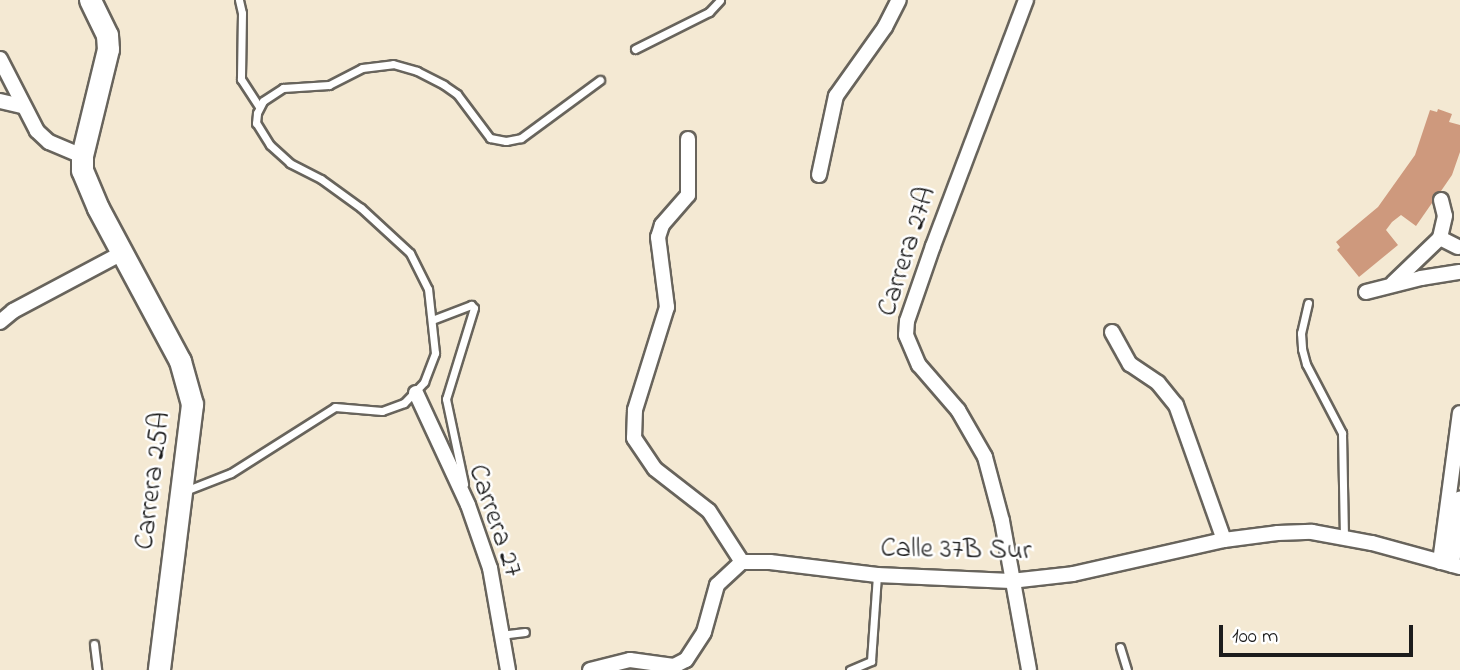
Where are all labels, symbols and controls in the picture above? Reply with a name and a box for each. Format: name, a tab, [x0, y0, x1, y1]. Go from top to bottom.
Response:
street label: Carrera 27A	[871, 183, 945, 321]
street label: Carrera 25A	[129, 410, 179, 552]
street label: Carrera 27	[459, 460, 529, 582]
street label: Calle 37B Sur	[880, 533, 1032, 569]
scale bar	[1222, 610, 1416, 654]
text: 100 m	[1232, 622, 1278, 652]

